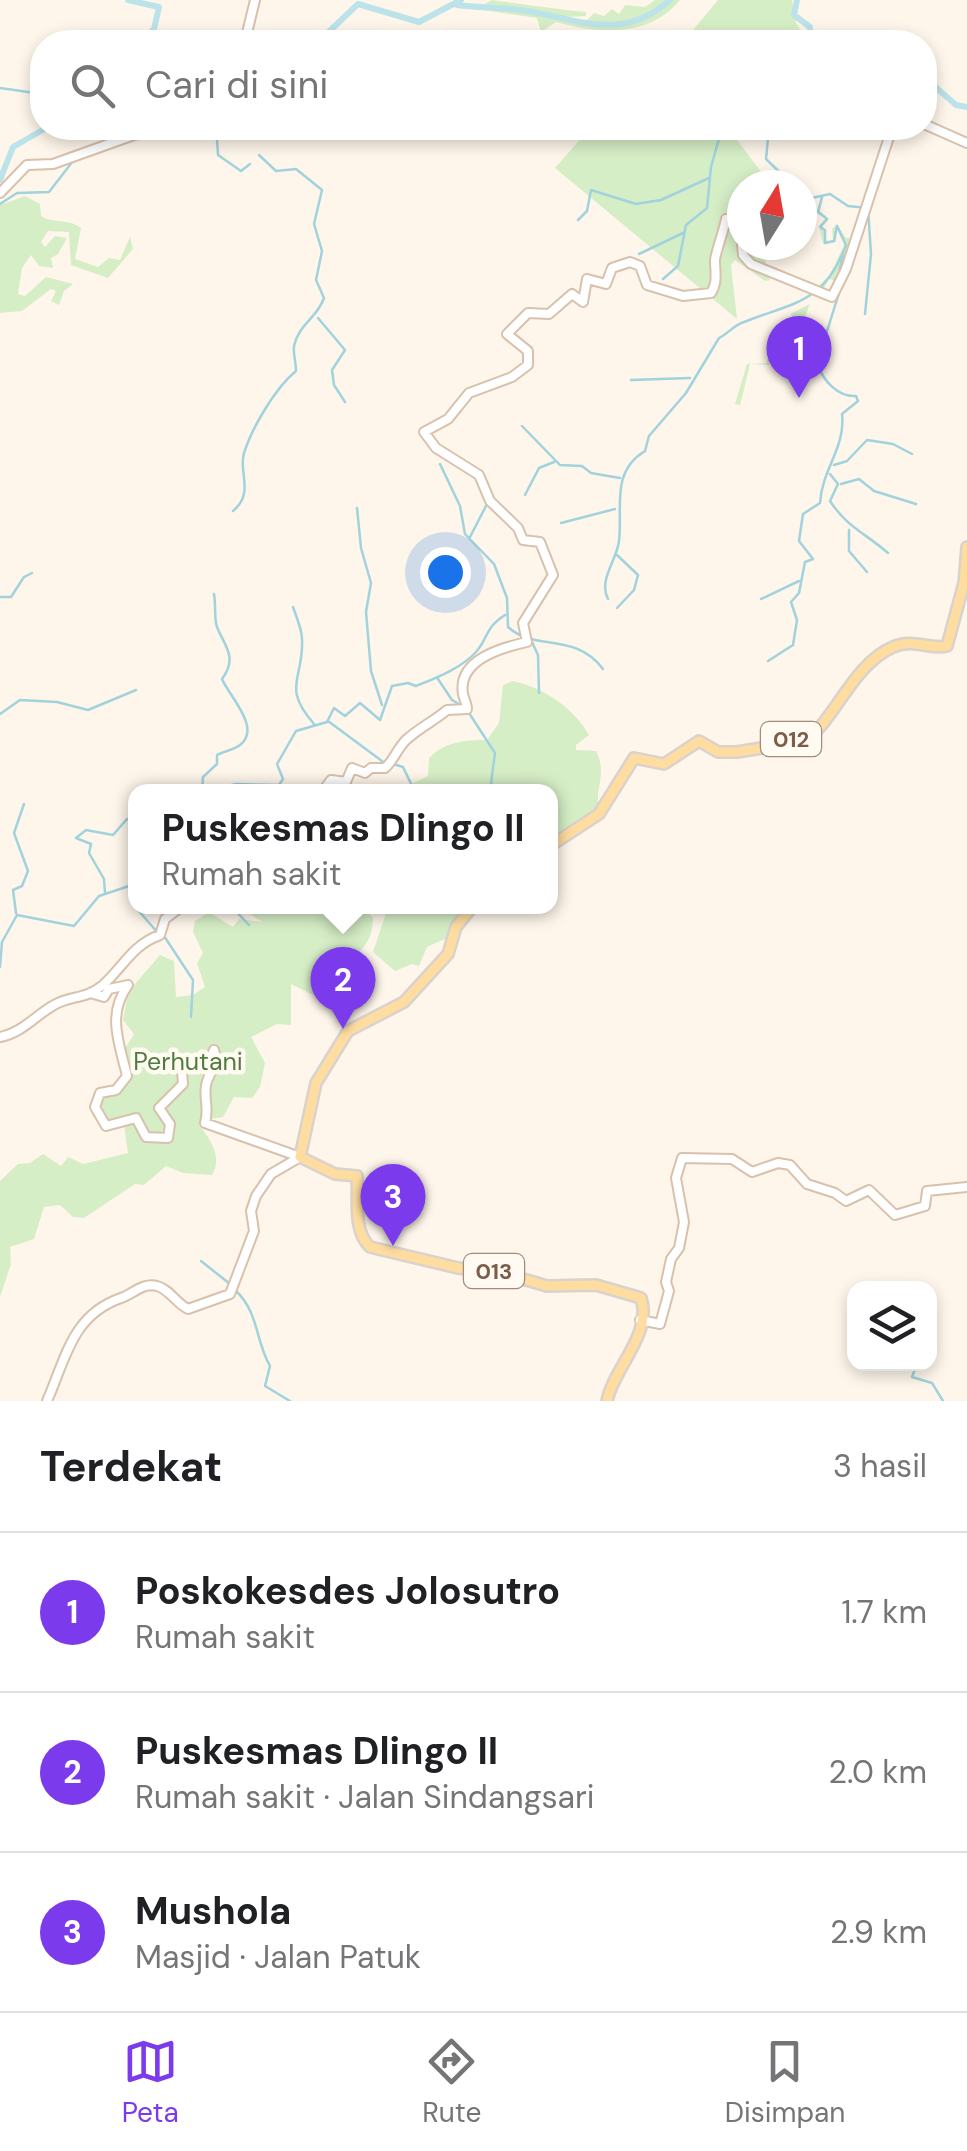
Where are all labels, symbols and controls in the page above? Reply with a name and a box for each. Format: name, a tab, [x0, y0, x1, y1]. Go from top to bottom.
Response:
search box	[30, 30, 937, 140]
icon: search	[65, 58, 120, 113]
text: Cari di sini	[145, 60, 328, 110]
north arrow	[727, 170, 817, 260]
pin: 1	[766, 316, 832, 398]
your location	[420, 547, 471, 598]
road number: 012	[761, 722, 821, 756]
popup	[128, 784, 558, 914]
text: Puskesmas Dlingo II	[161, 803, 525, 853]
text: Rumah sakit	[161, 853, 341, 895]
pin: 2	[310, 946, 376, 1029]
park label: Perhutani	[133, 1045, 243, 1078]
pin: 3	[360, 1164, 426, 1246]
road number: 013	[464, 1254, 524, 1288]
map controls	[847, 1281, 937, 1371]
button: layers	[847, 1281, 937, 1371]
text: Terdekat	[40, 1439, 222, 1494]
text: 3 hasil	[833, 1445, 927, 1487]
text: Poskokesdes Jolosutro	[135, 1566, 560, 1616]
text: 1	[67, 1591, 78, 1633]
text: 1.7 km	[841, 1591, 927, 1633]
text: Rumah sakit	[135, 1616, 315, 1658]
text: Puskesmas Dlingo II	[135, 1726, 498, 1776]
text: 2	[63, 1751, 82, 1793]
text: 2.0 km	[828, 1751, 927, 1793]
text: Rumah sakit · Jalan Sindangsari	[135, 1776, 595, 1818]
text: Mushola	[135, 1886, 291, 1936]
text: 3	[63, 1911, 82, 1953]
text: 2.9 km	[830, 1911, 927, 1953]
text: Masjid · Jalan Patuk	[135, 1936, 421, 1978]
tab: Peta	[122, 2034, 179, 2131]
tab: Rute	[422, 2034, 481, 2131]
tab: Disimpan	[725, 2034, 845, 2131]

